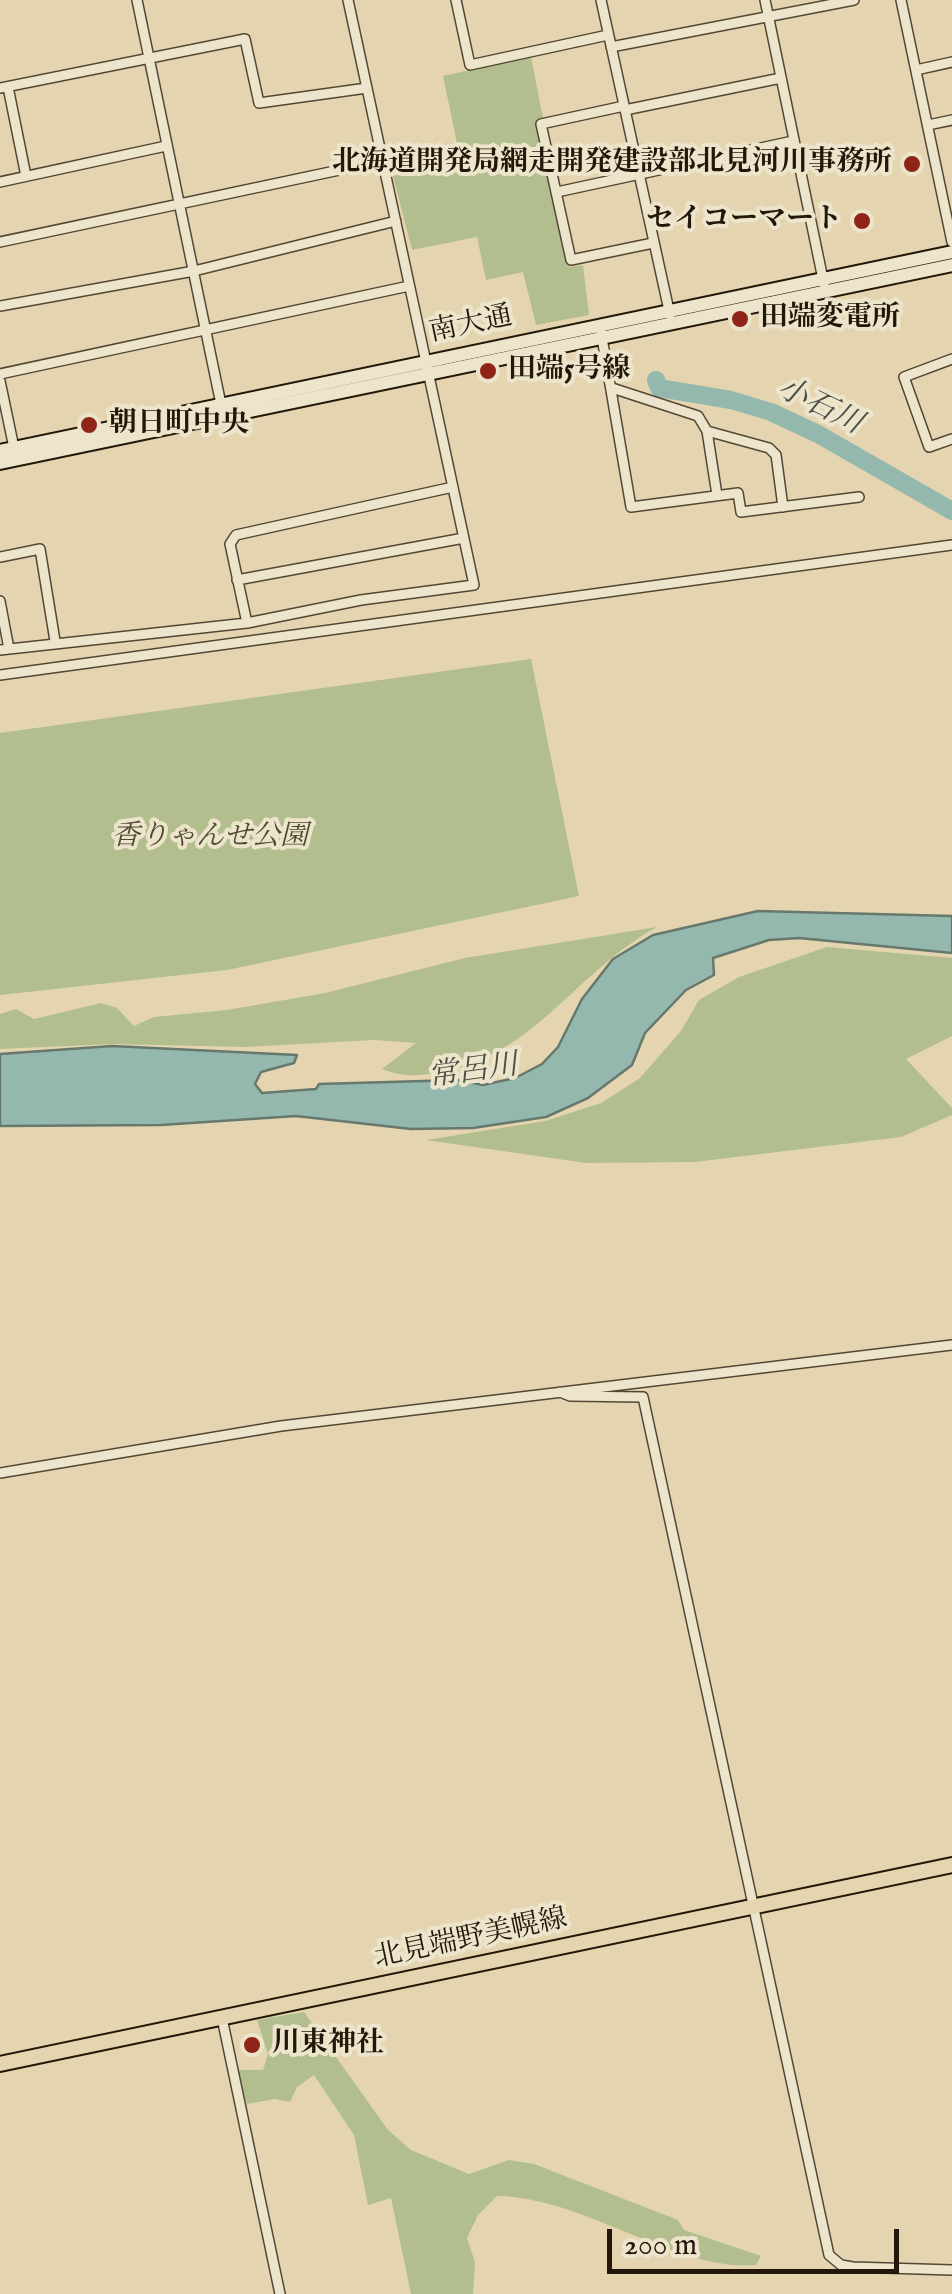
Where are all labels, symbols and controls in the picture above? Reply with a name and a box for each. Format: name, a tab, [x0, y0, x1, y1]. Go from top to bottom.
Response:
place label: 北海道開発局網走開発建設部北見河川事務所	[332, 147, 892, 181]
marker: 北海道開発局網走開発建設部北見河川事務所	[901, 153, 923, 175]
place label: セイコーマート	[646, 204, 842, 238]
marker: セイコーマート	[851, 210, 873, 232]
street label: 南大通	[426, 301, 516, 351]
place label: 田端変電所	[760, 302, 900, 336]
marker: 田端変電所	[729, 308, 751, 330]
place label: 田端5号線	[508, 354, 630, 388]
marker: 田端5号線	[477, 360, 499, 382]
water label: 小石川	[771, 372, 867, 444]
place label: 朝日町中央	[109, 408, 249, 442]
marker: 朝日町中央	[78, 414, 100, 436]
park label: 香りゃんせ公園	[112, 821, 308, 855]
water label: 常呂川	[426, 1049, 520, 1097]
street label: 北見端野美幌線	[372, 1903, 570, 1977]
place label: 川東神社	[272, 2028, 384, 2062]
marker: 川東神社	[241, 2034, 263, 2056]
scale bar	[612, 2209, 904, 2271]
text: 200 m	[624, 2227, 697, 2265]

